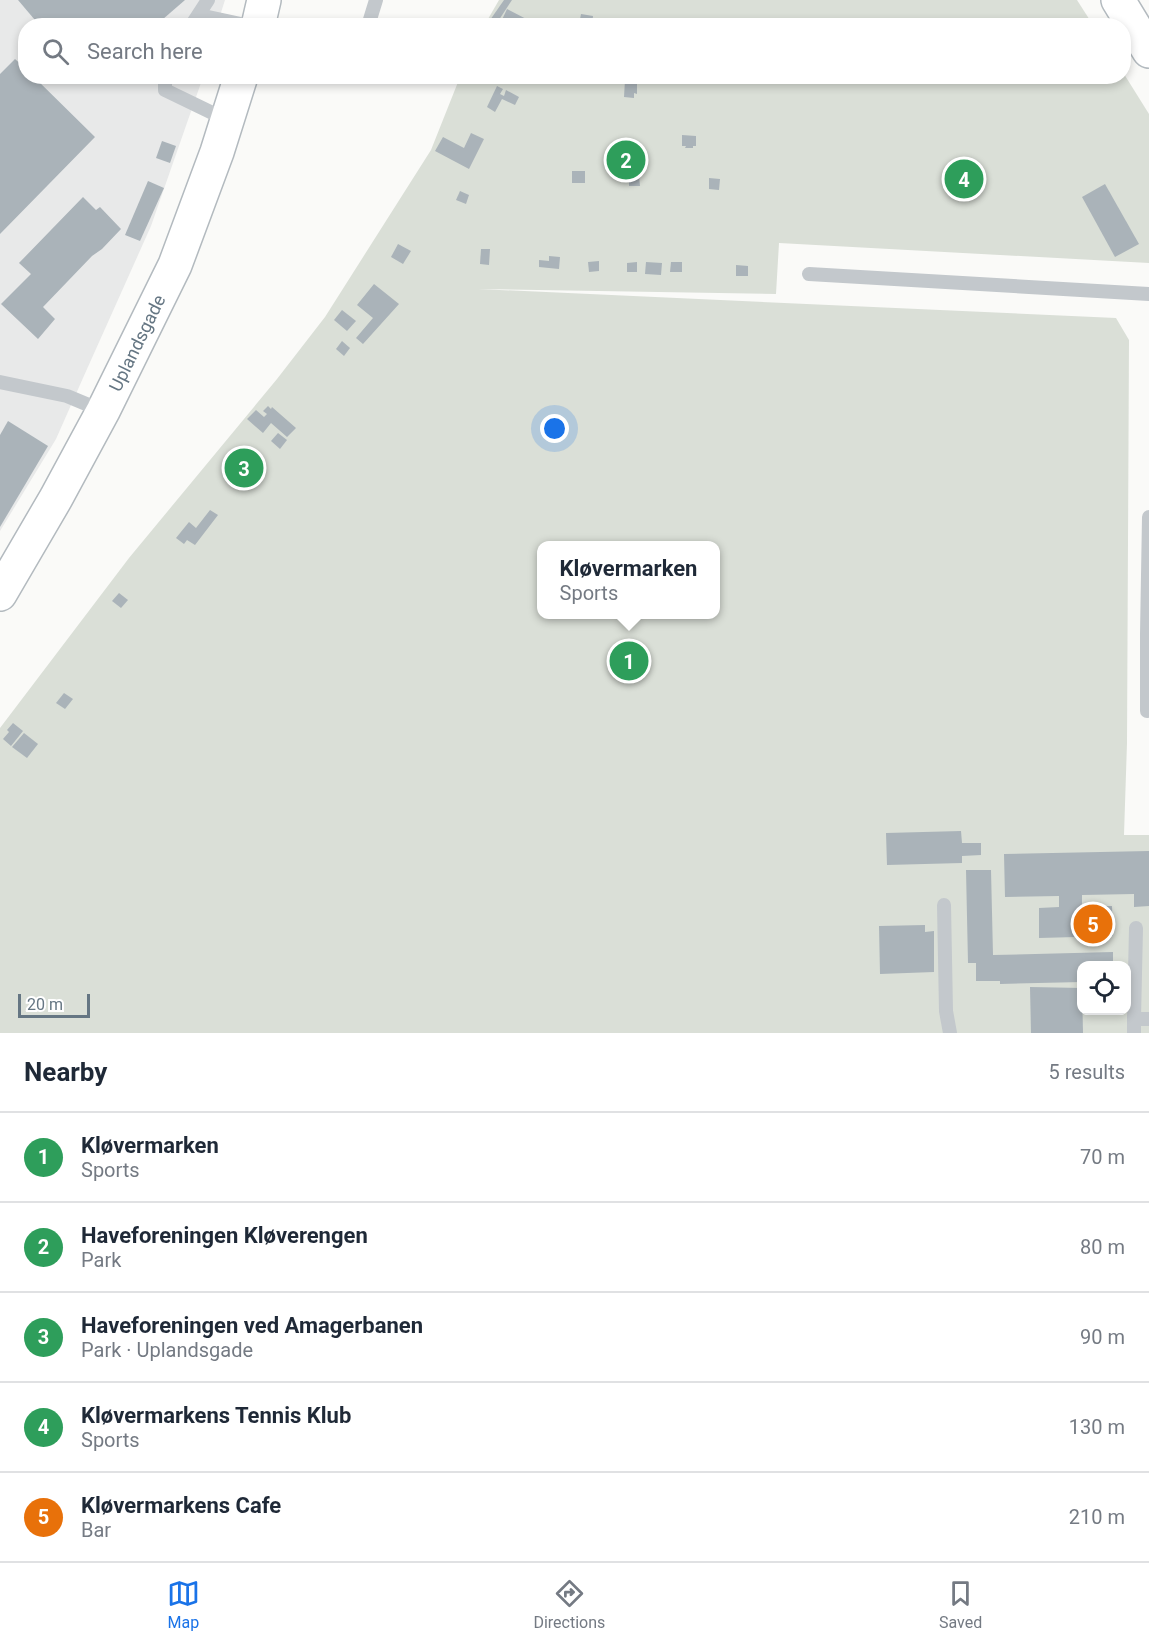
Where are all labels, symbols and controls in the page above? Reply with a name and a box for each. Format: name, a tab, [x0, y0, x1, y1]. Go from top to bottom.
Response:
search box	[18, 18, 1131, 84]
icon: search	[39, 35, 72, 68]
text: Search here	[87, 39, 203, 64]
pin: 2	[606, 138, 646, 182]
pin: 4	[944, 156, 984, 201]
street label: Uplandsgade	[105, 291, 169, 395]
your location	[540, 414, 569, 443]
pin: 3	[224, 446, 264, 490]
popup	[537, 541, 720, 619]
text: Kløvermarken	[560, 556, 697, 581]
text: Sports	[560, 581, 618, 605]
pin: 1	[610, 638, 648, 684]
pin: 5	[1074, 902, 1112, 946]
map controls	[1077, 961, 1131, 1015]
button: locate	[1077, 961, 1131, 1015]
scale bar	[18, 991, 90, 1019]
text: 20 m	[27, 995, 63, 1014]
text: Nearby	[24, 1057, 107, 1087]
text: 5 results	[1049, 1060, 1125, 1084]
text: Kløvermarken	[81, 1133, 219, 1158]
text: 1	[38, 1145, 49, 1169]
text: 70 m	[1080, 1145, 1125, 1169]
text: Sports	[81, 1158, 140, 1182]
text: Haveforeningen Kløverengen	[81, 1223, 368, 1248]
text: 2	[38, 1235, 49, 1259]
text: 80 m	[1080, 1235, 1125, 1259]
text: Park	[81, 1248, 121, 1272]
text: Haveforeningen ved Amagerbanen	[81, 1313, 423, 1338]
text: 3	[38, 1325, 49, 1349]
text: 90 m	[1080, 1325, 1125, 1349]
text: Park · Uplandsgade	[81, 1338, 253, 1362]
text: Kløvermarkens Tennis Klub	[81, 1403, 351, 1428]
text: 4	[38, 1415, 49, 1439]
text: 130 m	[1069, 1415, 1125, 1439]
text: Sports	[81, 1428, 140, 1452]
text: Kløvermarkens Cafe	[81, 1493, 281, 1518]
text: 5	[38, 1505, 49, 1529]
text: 210 m	[1069, 1505, 1125, 1529]
text: Bar	[81, 1518, 111, 1542]
tab: Map	[167, 1577, 200, 1632]
tab: Directions	[533, 1577, 605, 1632]
tab: Saved	[939, 1577, 982, 1632]

